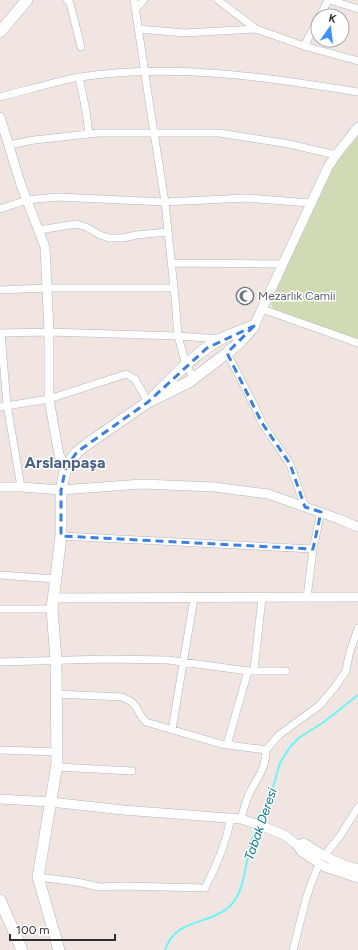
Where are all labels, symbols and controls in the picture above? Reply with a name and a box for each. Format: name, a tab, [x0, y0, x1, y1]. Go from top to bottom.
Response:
north arrow	[310, 8, 350, 48]
text: K	[327, 12, 338, 26]
mosque icon: Mezarlık Camii	[235, 286, 255, 306]
place label: Mezarlık Camii	[258, 289, 336, 303]
district label: Arslanpaşa	[25, 453, 105, 472]
water label: Tabak Deresi	[241, 785, 280, 862]
scale bar	[10, 916, 115, 942]
text: 100 m	[16, 923, 50, 937]

